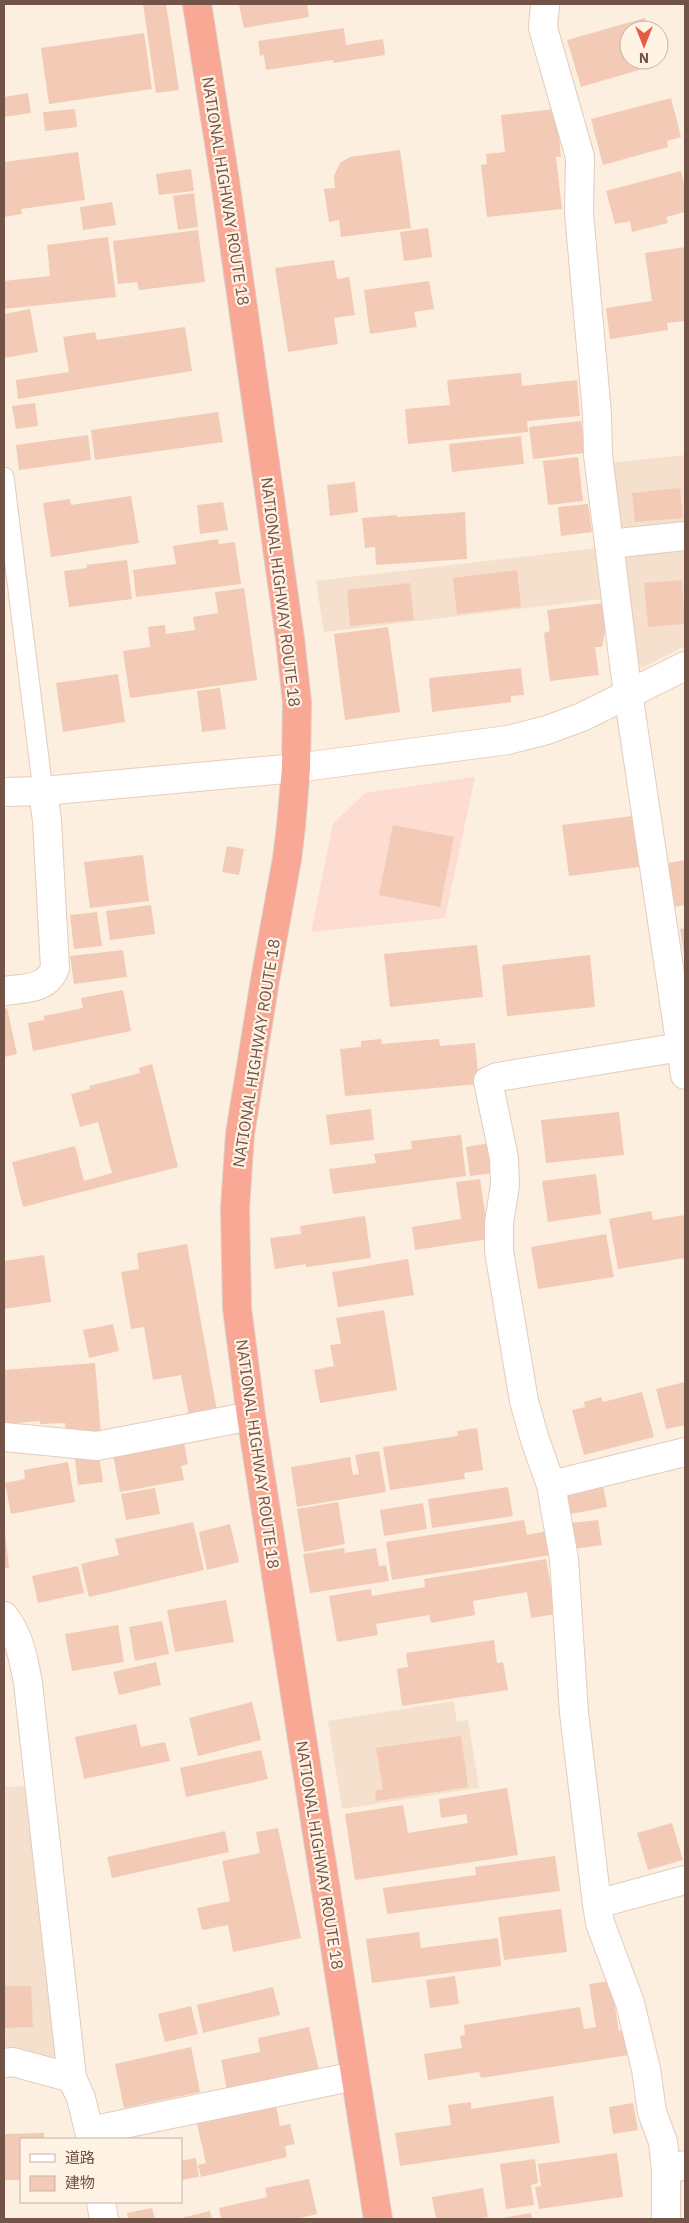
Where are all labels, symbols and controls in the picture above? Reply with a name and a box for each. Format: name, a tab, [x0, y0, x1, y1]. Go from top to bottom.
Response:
north arrow	[619, 20, 669, 70]
text: N	[639, 49, 649, 67]
street label: NATIONAL HIGHWAY ROUTE 18	[198, 75, 254, 307]
street label: NATIONAL HIGHWAY ROUTE 18	[257, 476, 305, 708]
street label: NATIONAL HIGHWAY ROUTE 18	[228, 937, 284, 1169]
street label: NATIONAL HIGHWAY ROUTE 18	[232, 1338, 284, 1570]
street label: NATIONAL HIGHWAY ROUTE 18	[292, 1739, 348, 1971]
legend	[20, 2138, 182, 2203]
text: 道路	[65, 2148, 95, 2167]
text: 建物	[65, 2173, 95, 2192]

